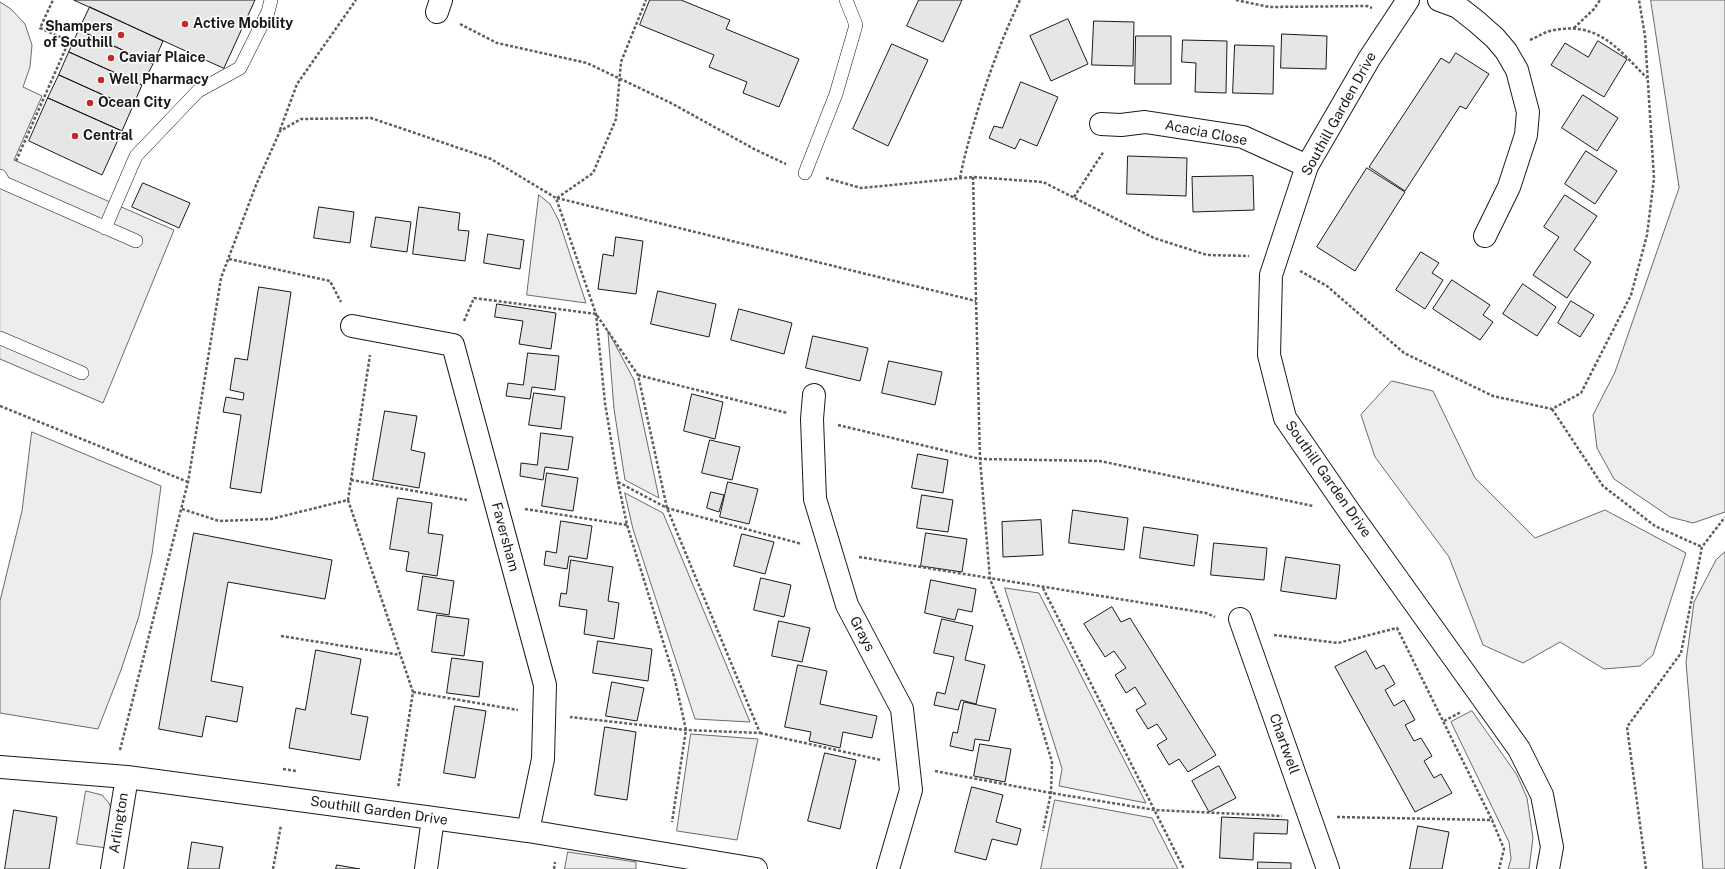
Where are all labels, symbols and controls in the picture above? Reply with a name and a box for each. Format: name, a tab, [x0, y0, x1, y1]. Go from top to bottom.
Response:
place label: Active Mobility	[193, 16, 293, 32]
place label: Shampers of Southill	[44, 19, 113, 52]
marker: Active Mobility	[180, 19, 190, 29]
marker: Shampers of Southill	[116, 30, 126, 40]
street label: Southill Garden Drive	[1298, 49, 1380, 179]
place label: Caviar Plaice	[119, 50, 205, 66]
marker: Caviar Plaice	[106, 53, 116, 63]
place label: Well Pharmacy	[109, 72, 209, 88]
marker: Well Pharmacy	[96, 75, 106, 85]
place label: Ocean City	[98, 95, 171, 111]
marker: Ocean City	[85, 98, 95, 108]
street label: Acacia Close	[1163, 117, 1249, 149]
place label: Central	[83, 128, 133, 144]
marker: Central	[70, 131, 80, 141]
street label: Southill Garden Drive	[1281, 417, 1375, 541]
street label: Faversham	[488, 501, 522, 573]
street label: Grays	[846, 614, 878, 654]
street label: Chartwell	[1265, 711, 1303, 777]
street label: Arlington	[106, 791, 132, 855]
street label: Southill Garden Drive	[309, 793, 449, 829]

